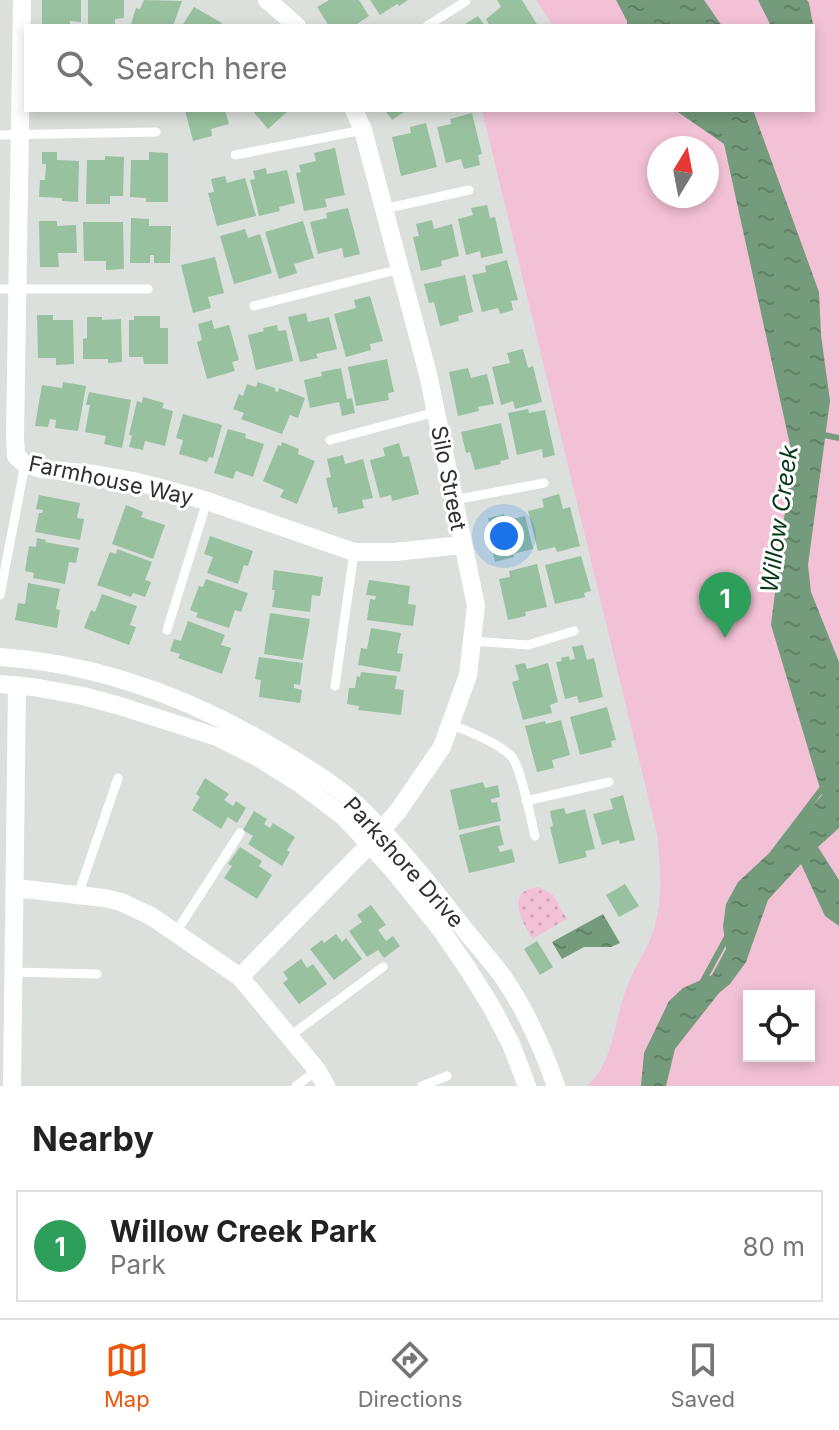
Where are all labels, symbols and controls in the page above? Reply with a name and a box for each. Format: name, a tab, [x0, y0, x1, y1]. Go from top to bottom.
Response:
search box	[24, 24, 815, 112]
icon: search	[52, 46, 96, 90]
text: Search here	[116, 50, 288, 86]
north arrow	[647, 136, 719, 208]
street label: Silo Street	[426, 423, 472, 533]
water label: Willow Creek	[754, 443, 804, 595]
street label: Farmhouse Way	[26, 450, 196, 510]
your location	[484, 516, 524, 556]
pin: 1	[699, 572, 751, 638]
street label: Parkshore Drive	[339, 791, 469, 933]
map controls	[743, 990, 815, 1062]
button: locate	[743, 990, 815, 1062]
text: Nearby	[32, 1118, 154, 1159]
text: Willow Creek Park	[110, 1213, 377, 1249]
text: 1	[54, 1231, 66, 1262]
text: 80 m	[742, 1231, 805, 1262]
text: Park	[110, 1249, 166, 1280]
tab: Map	[104, 1338, 150, 1412]
tab: Directions	[358, 1338, 463, 1412]
tab: Saved	[671, 1338, 735, 1412]

